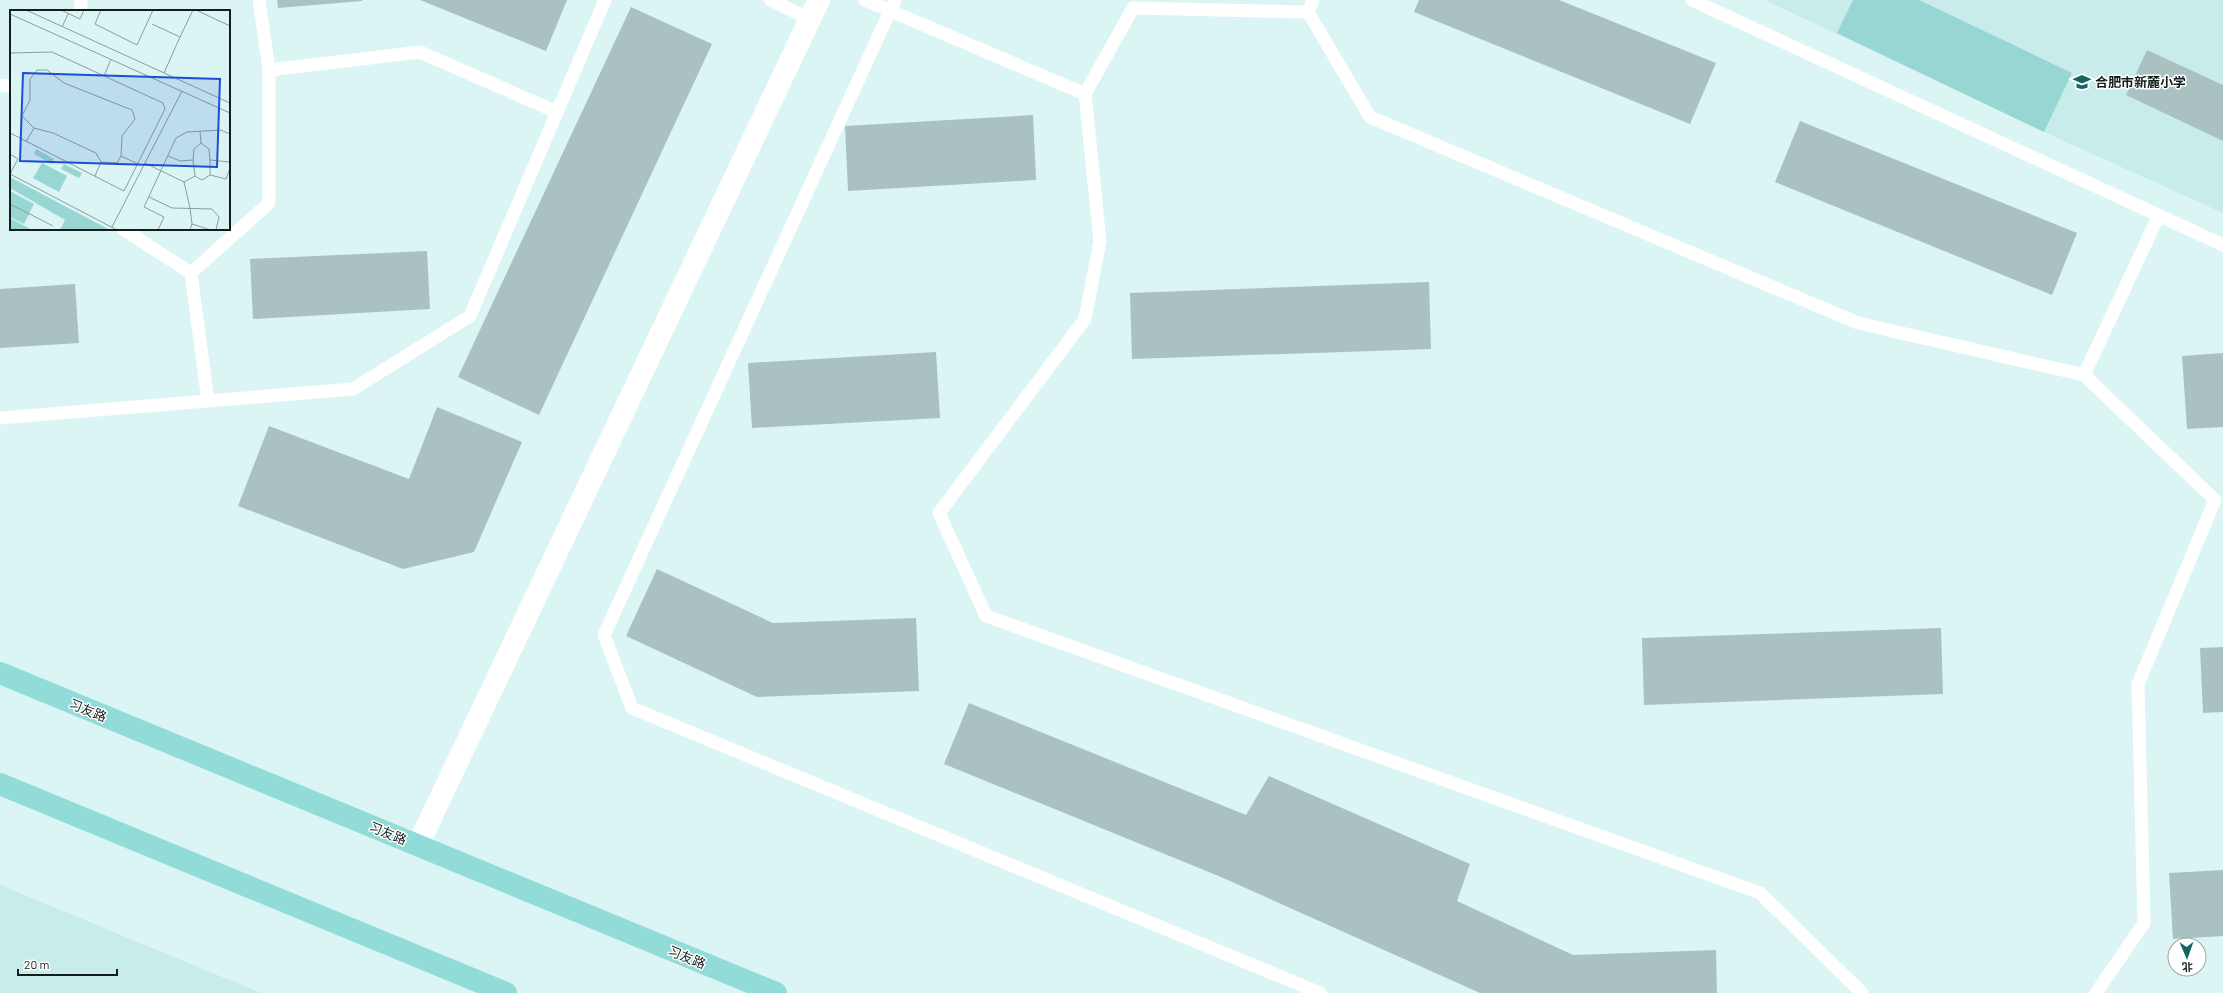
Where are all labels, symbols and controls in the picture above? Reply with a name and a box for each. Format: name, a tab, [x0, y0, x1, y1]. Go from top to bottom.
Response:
inset map	[10, 10, 230, 230]
school or university icon: 合肥市新麓小学	[2072, 72, 2092, 92]
place label: 合肥市新麓小学	[2095, 74, 2186, 90]
street label: 习友路	[67, 695, 109, 725]
street label: 习友路	[367, 818, 409, 848]
north arrow	[2167, 937, 2207, 977]
street label: 习友路	[666, 942, 708, 972]
scale bar	[18, 951, 117, 977]
text: 20 m	[24, 957, 50, 971]
text: 北	[2182, 961, 2193, 974]

